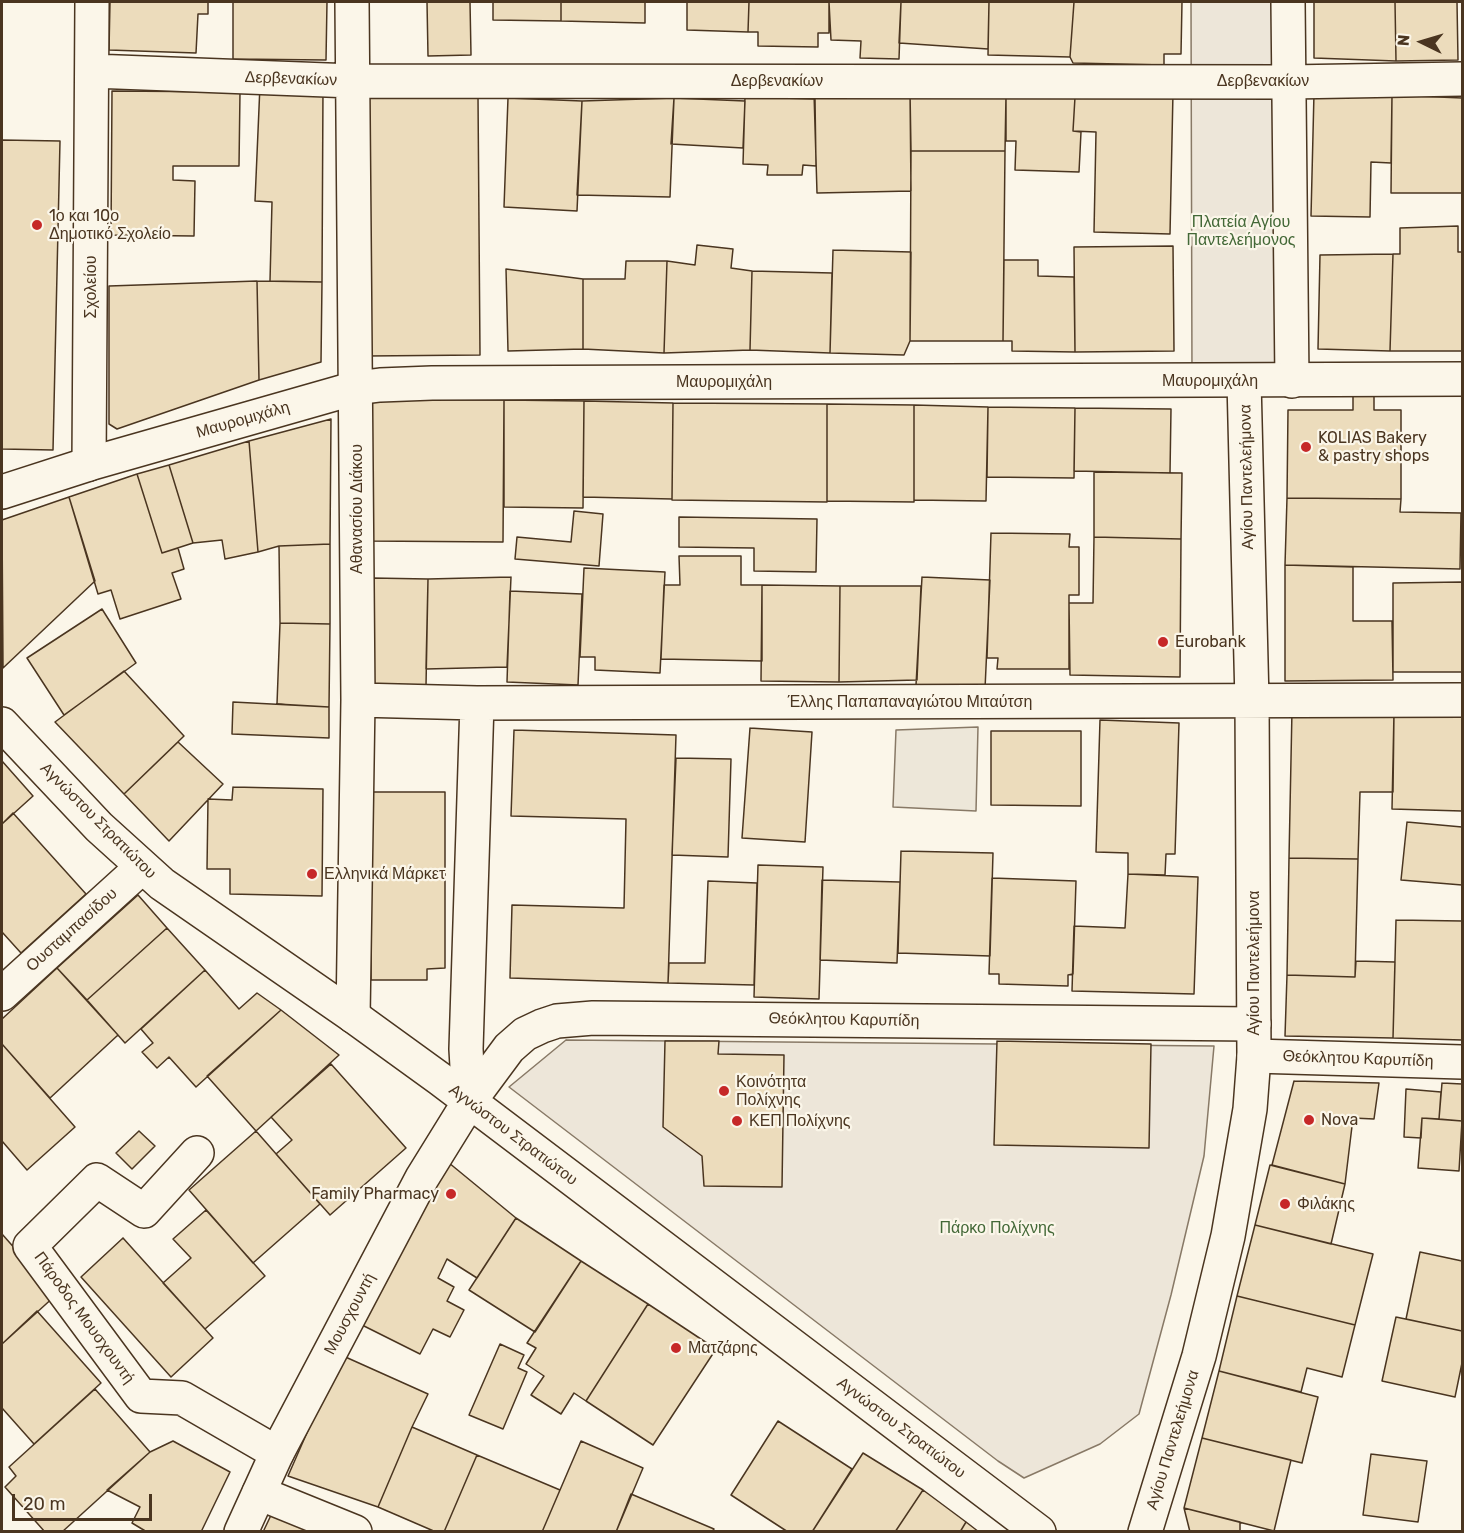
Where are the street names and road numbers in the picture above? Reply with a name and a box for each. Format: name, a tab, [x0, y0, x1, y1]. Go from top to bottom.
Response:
street label: Δερβενακίων	[244, 68, 338, 90]
street label: Δερβενακίων	[731, 71, 823, 91]
street label: Δερβενακίων	[1217, 71, 1309, 91]
street label: Σχολείου	[81, 256, 101, 318]
street label: Μαυρομιχάλη	[1162, 371, 1258, 391]
street label: Μαυρομιχάλη	[676, 372, 772, 392]
street label: Μαυρομιχάλη	[194, 398, 292, 442]
street label: Αγίου Παντελεήμονα	[1236, 404, 1258, 550]
street label: Αθανασίου Διάκου	[347, 444, 367, 574]
street label: Έλλης Παπαπαναγιώτου Μιταύτση	[788, 692, 1032, 712]
street label: Αγνώστου Στρατιώτου	[36, 759, 160, 883]
street label: Ουσταμπασίδου	[23, 884, 121, 976]
street label: Αγίου Παντελεήμονα	[1244, 890, 1264, 1036]
street label: Θεόκλητου Καρυπίδη	[768, 1009, 920, 1031]
street label: Θεόκλητου Καρυπίδη	[1282, 1047, 1434, 1071]
street label: Αγνώστου Στρατιώτου	[445, 1080, 581, 1190]
street label: Πάροδος Μουσχουντή	[30, 1248, 138, 1388]
street label: Μουσχουντή	[320, 1270, 380, 1358]
street label: Αγίου Παντελεήμονα	[1143, 1368, 1203, 1512]
street label: Αγνώστου Στρατιώτου	[833, 1373, 969, 1483]

